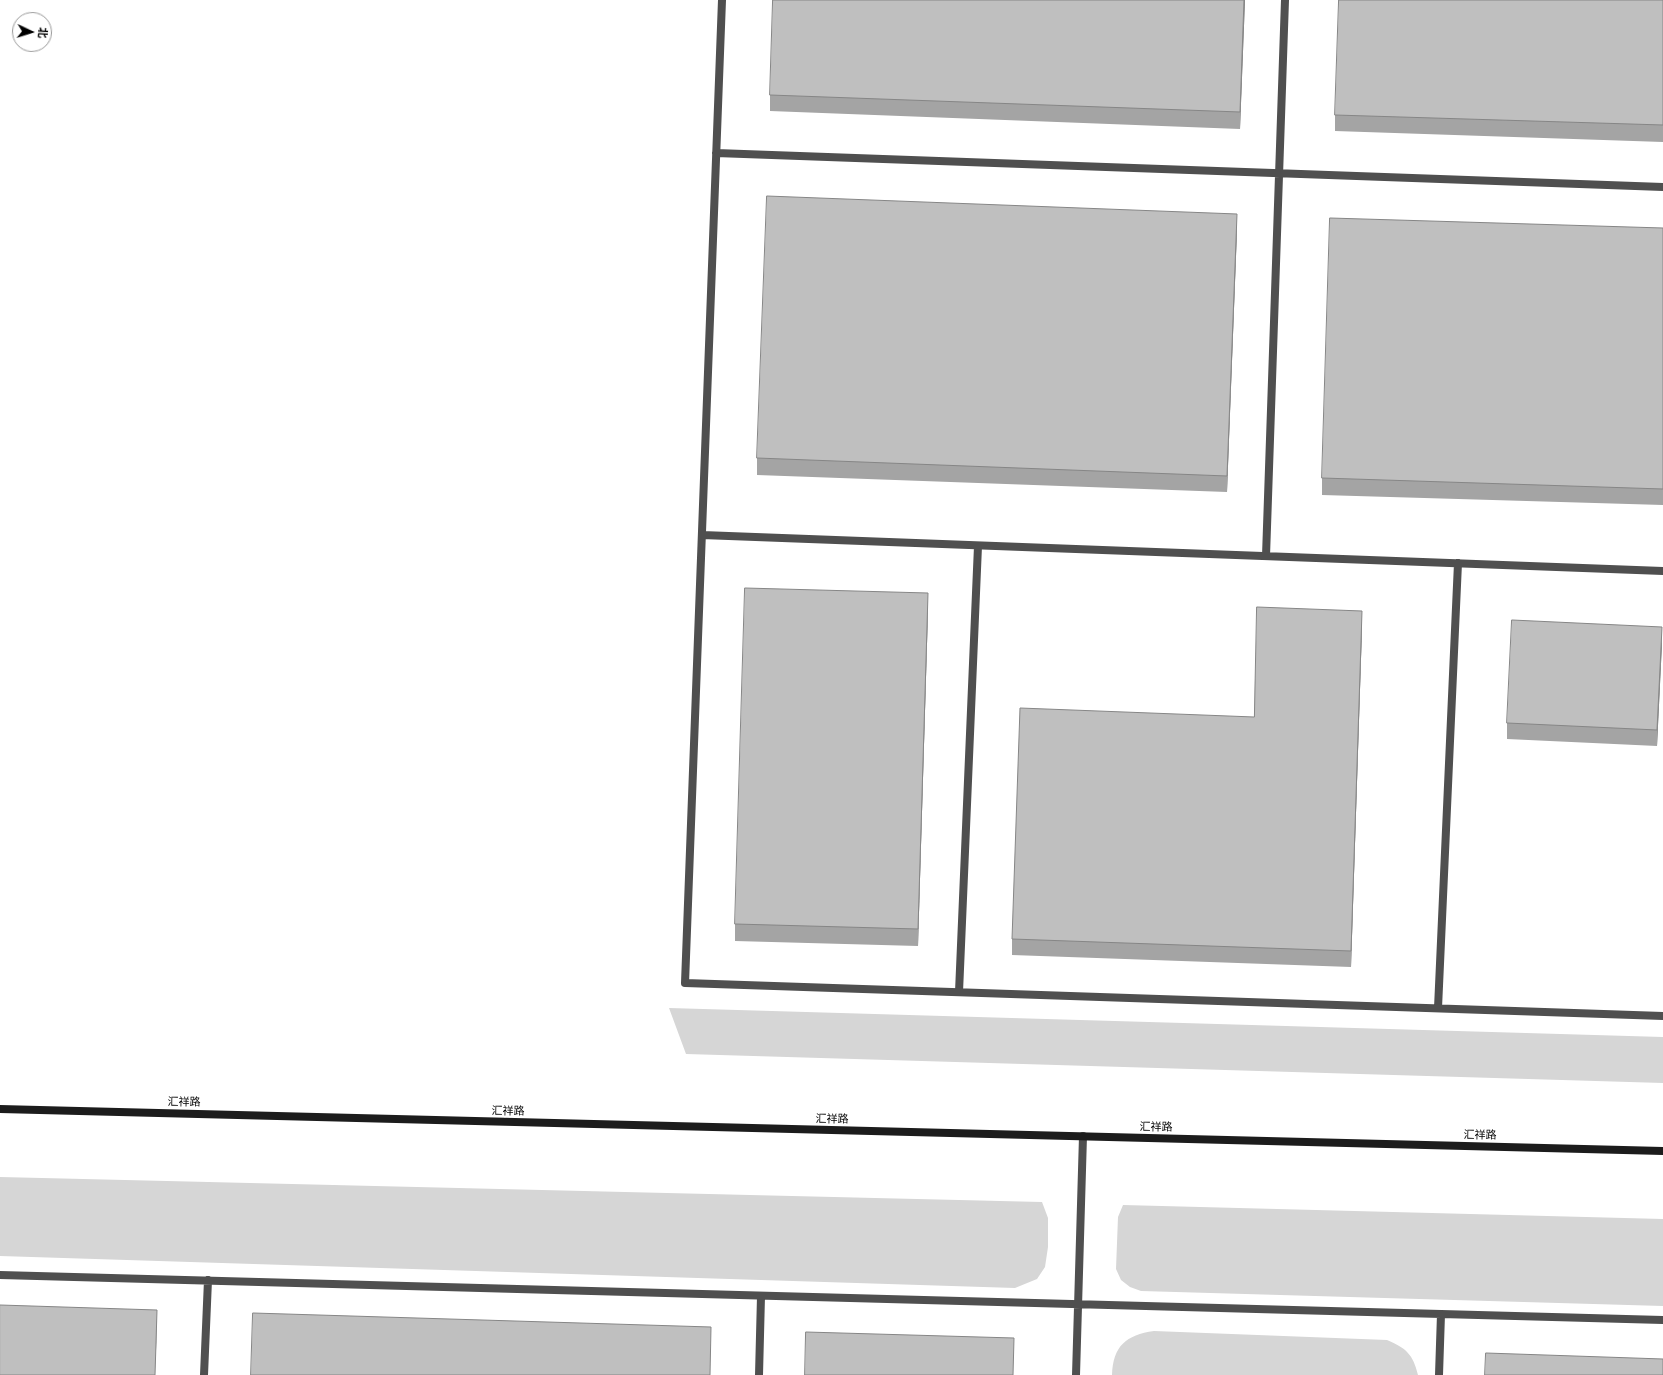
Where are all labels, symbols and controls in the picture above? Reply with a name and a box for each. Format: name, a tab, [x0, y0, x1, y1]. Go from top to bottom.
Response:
north arrow	[12, 12, 52, 52]
text: 北	[37, 27, 50, 39]
street label: 汇祥路	[167, 1095, 201, 1109]
street label: 汇祥路	[491, 1104, 525, 1118]
street label: 汇祥路	[815, 1112, 849, 1126]
street label: 汇祥路	[1139, 1120, 1173, 1134]
street label: 汇祥路	[1463, 1128, 1497, 1142]

